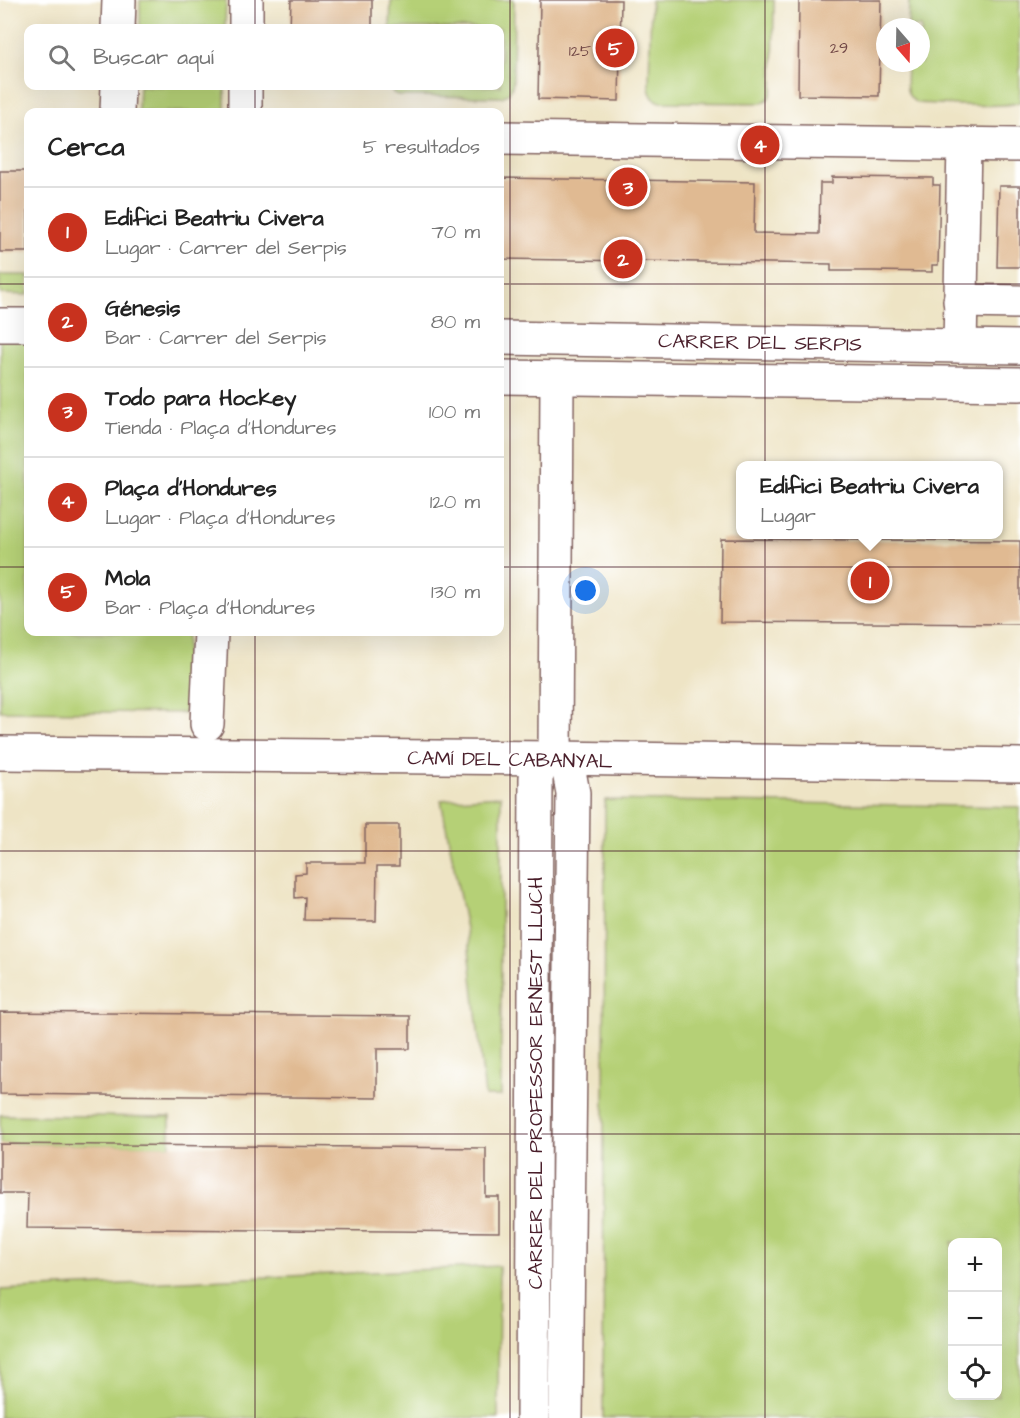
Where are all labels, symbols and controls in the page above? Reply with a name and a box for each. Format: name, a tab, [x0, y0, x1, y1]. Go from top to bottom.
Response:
north arrow	[876, 18, 930, 72]
search box	[24, 24, 504, 90]
pin: 5	[596, 26, 634, 70]
house number: 29	[830, 37, 848, 59]
house number: 125	[569, 40, 592, 62]
icon: search	[45, 41, 78, 74]
text: Buscar aquí	[93, 42, 214, 73]
pin: 4	[740, 122, 780, 168]
text: Cerca	[48, 129, 125, 165]
text: 5 resultados	[363, 133, 480, 161]
pin: 3	[608, 164, 648, 210]
text: Edifici Beatriu Civera	[105, 203, 324, 234]
text: 1	[66, 218, 69, 246]
text: 70 m	[432, 218, 480, 246]
text: Lugar · Carrer del Serpis	[105, 234, 347, 262]
pin: 2	[604, 236, 642, 282]
text: Génesis	[105, 293, 180, 324]
text: 2	[62, 308, 73, 336]
text: 80 m	[431, 308, 480, 336]
text: Bar · Carrer del Serpis	[105, 324, 327, 352]
street label: CARRER DEL SERPIS	[658, 327, 862, 359]
text: Todo para Hockey	[105, 383, 296, 414]
text: 3	[62, 398, 73, 426]
text: 100 m	[429, 398, 480, 426]
text: Tienda · Plaça d'Hondures	[105, 414, 337, 442]
popup	[736, 461, 1003, 539]
text: Edifici Beatriu Civera	[760, 471, 979, 502]
text: Plaça d'Hondures	[105, 473, 277, 504]
text: 4	[61, 488, 74, 516]
text: 120 m	[430, 488, 480, 516]
text: Lugar	[760, 502, 816, 530]
text: Lugar · Plaça d'Hondures	[105, 504, 335, 532]
pin: 1	[850, 558, 890, 604]
text: Mola	[105, 563, 150, 594]
your location	[571, 576, 600, 605]
text: 5	[60, 578, 75, 606]
text: 130 m	[431, 578, 480, 606]
text: Bar · Plaça d'Hondures	[105, 594, 315, 622]
street label: CAMÍ DEL CABANYAL	[407, 744, 613, 776]
street label: CARRER DEL PROFESSOR ERNEST LLUCH	[522, 877, 550, 1289]
map controls	[948, 1238, 1002, 1400]
button: +	[948, 1238, 1002, 1292]
button: −	[948, 1292, 1002, 1346]
button: locate	[948, 1346, 1002, 1400]

